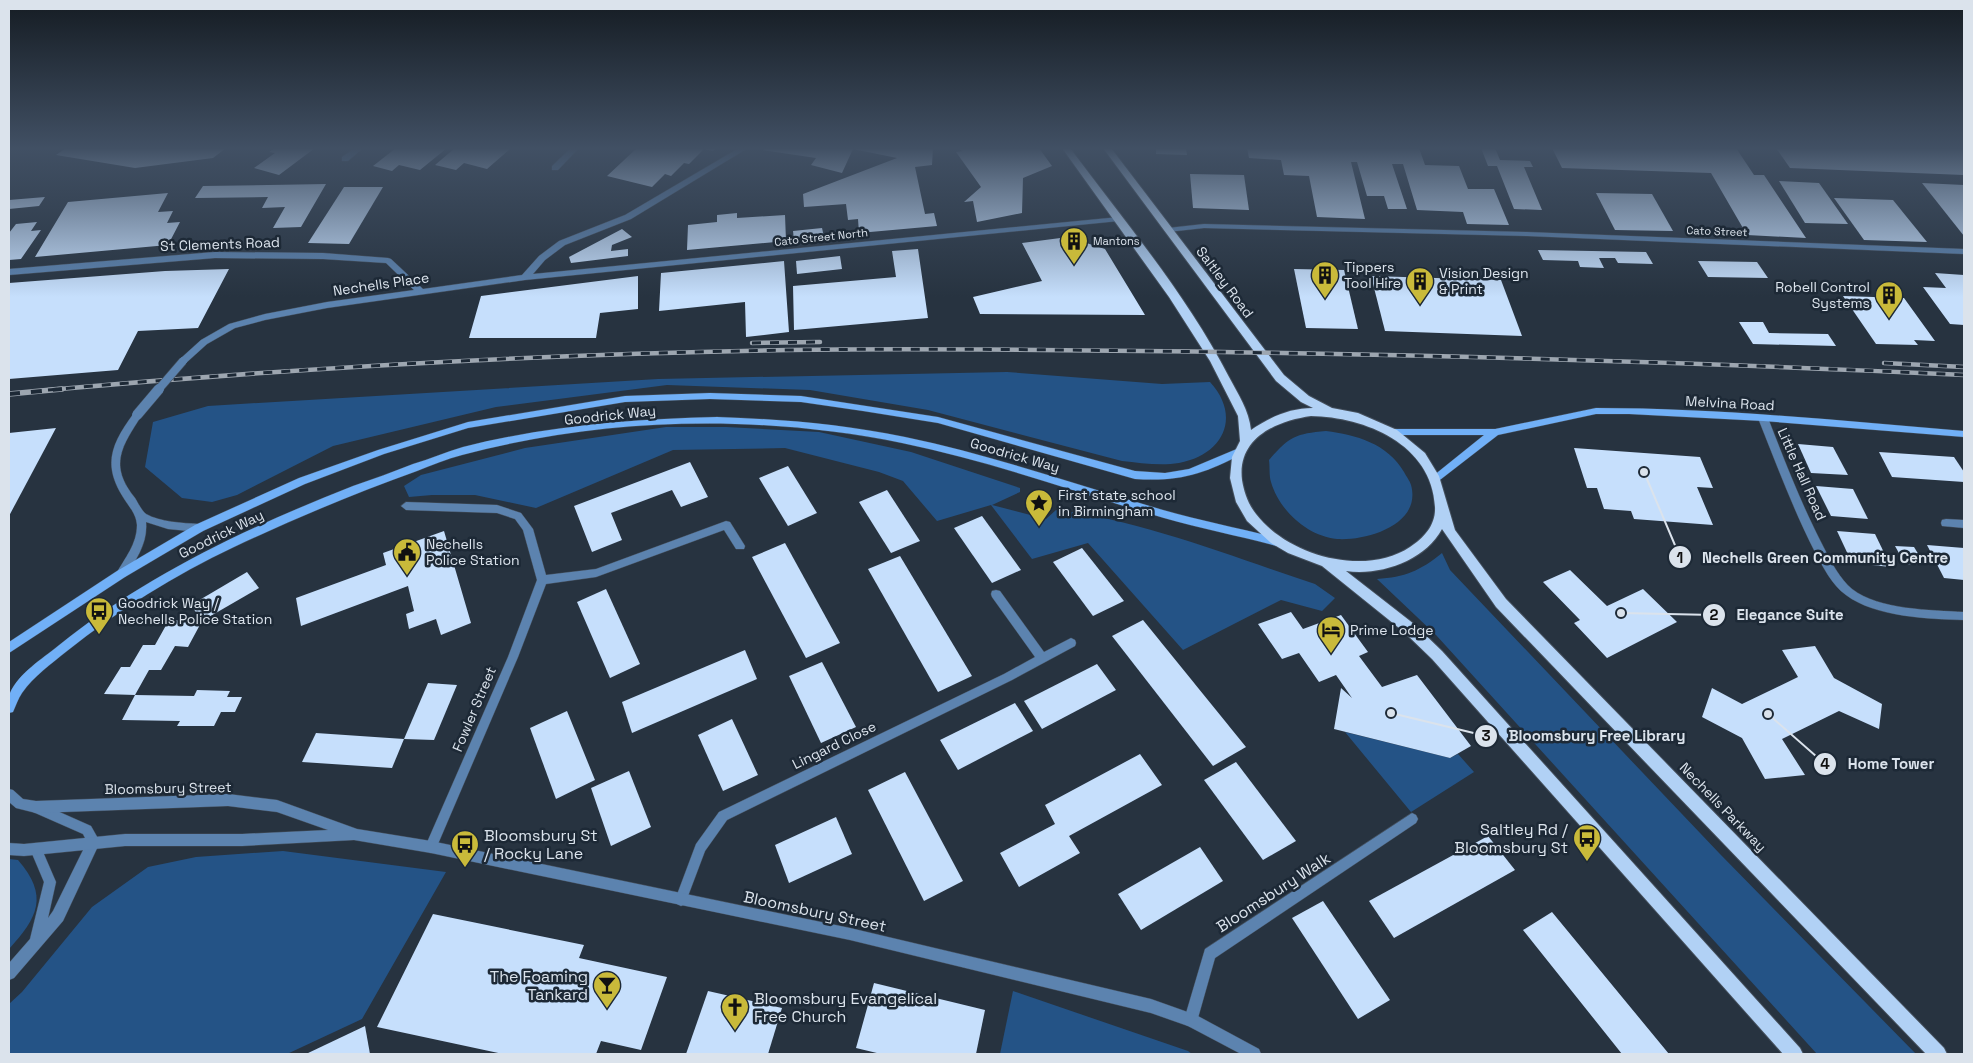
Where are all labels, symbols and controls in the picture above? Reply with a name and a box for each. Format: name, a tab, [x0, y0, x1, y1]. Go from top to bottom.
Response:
street label: Cato Street	[1686, 223, 1748, 239]
street label: Cato Street North	[774, 225, 868, 249]
building icon: Mantons	[1059, 226, 1089, 265]
street label: St Clements Road	[160, 233, 280, 255]
place label: Mantons	[1093, 234, 1140, 248]
street label: Saltley Road	[1192, 243, 1258, 321]
place label: Tippers Tool Hire	[1344, 258, 1401, 292]
building icon: Tippers Tool Hire	[1310, 260, 1340, 299]
place label: Vision Design & Print	[1439, 264, 1529, 298]
building icon: Vision Design & Print	[1405, 266, 1435, 305]
street label: Nechells Place	[332, 268, 430, 300]
place label: Robell Control Systems	[1775, 278, 1870, 312]
building icon: Robell Control Systems	[1874, 280, 1904, 319]
street label: Melvina Road	[1685, 392, 1775, 414]
street label: Goodrick Way	[563, 401, 657, 429]
street label: Little Hall Road	[1774, 425, 1830, 523]
street label: Goodrick Way	[968, 434, 1062, 476]
place label: First state school in Birmingham	[1058, 486, 1176, 520]
place icon: First state school in Birmingham	[1024, 488, 1054, 527]
street label: Goodrick Way	[176, 506, 266, 562]
place label: Nechells Police Station	[426, 535, 520, 569]
public building icon: Nechells Police Station	[392, 537, 422, 576]
callout: Nechells Green Community Centre	[1667, 542, 1958, 572]
text: 1	[1677, 548, 1683, 567]
text: Nechells Green Community Centre	[1702, 548, 1948, 567]
place label: Goodrick Way / Nechells Police Station	[118, 594, 272, 628]
bus stop icon: Goodrick Way / Nechells Police Station	[84, 596, 114, 635]
callout: Elegance Suite	[1702, 600, 1854, 630]
text: 2	[1710, 605, 1719, 624]
text: Elegance Suite	[1736, 605, 1844, 624]
hotel icon: Prime Lodge	[1316, 615, 1346, 654]
place label: Prime Lodge	[1350, 621, 1434, 639]
street label: Fowler Street	[448, 664, 500, 754]
street label: Lingard Close	[789, 717, 879, 773]
callout: Bloomsbury Free Library	[1473, 721, 1695, 751]
text: 3	[1481, 726, 1491, 745]
text: Bloomsbury Free Library	[1509, 726, 1685, 745]
callout: Home Tower	[1812, 749, 1944, 779]
text: 4	[1820, 754, 1830, 773]
text: Home Tower	[1848, 754, 1934, 773]
street label: Nechells Parkway	[1676, 759, 1770, 855]
street label: Bloomsbury Street	[104, 778, 232, 798]
place label: Saltley Rd / Bloomsbury St	[1454, 819, 1568, 858]
bus stop icon: Saltley Rd / Bloomsbury St	[1572, 823, 1602, 862]
place label: Bloomsbury St / Rocky Lane	[484, 825, 598, 864]
bus stop icon: Bloomsbury St / Rocky Lane	[450, 829, 480, 868]
street label: Bloomsbury Walk	[1212, 847, 1335, 937]
street label: Bloomsbury Street	[742, 886, 888, 937]
place label: The Foaming Tankard	[490, 966, 588, 1005]
bar icon: The Foaming Tankard	[592, 970, 622, 1009]
place label: Bloomsbury Evangelical Free Church	[754, 988, 937, 1027]
church icon: Bloomsbury Evangelical Free Church	[720, 992, 750, 1031]

